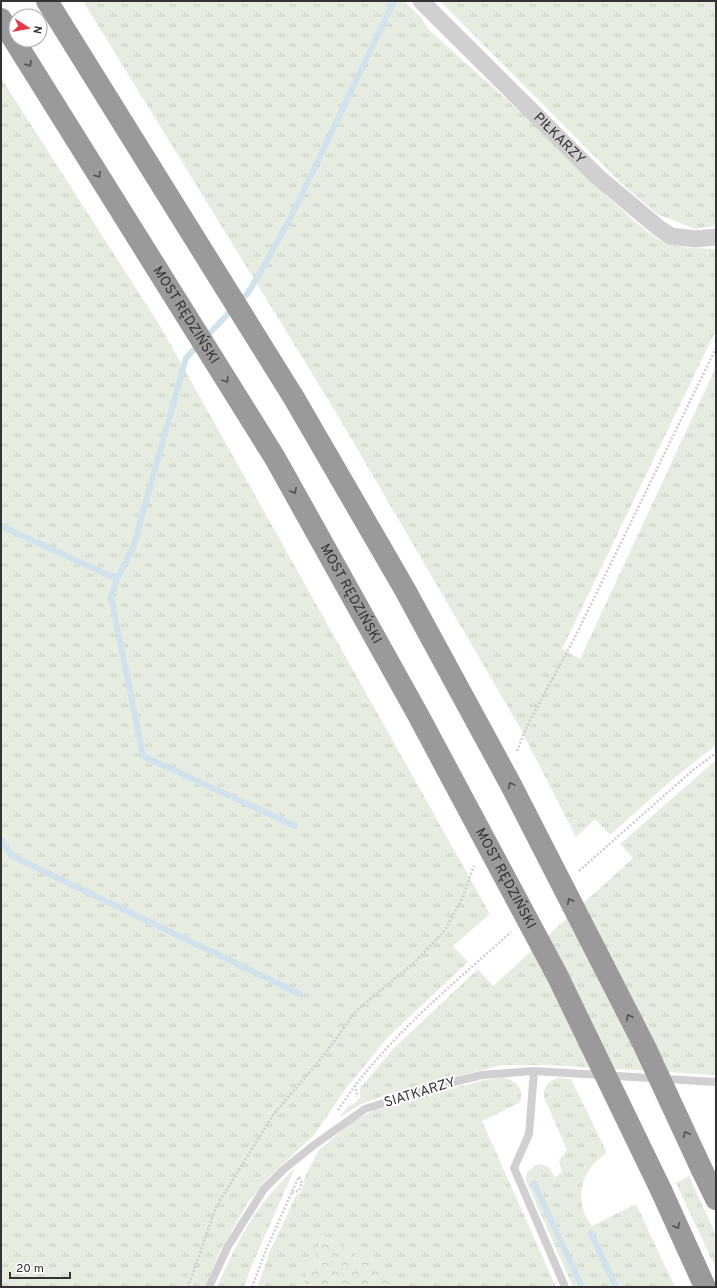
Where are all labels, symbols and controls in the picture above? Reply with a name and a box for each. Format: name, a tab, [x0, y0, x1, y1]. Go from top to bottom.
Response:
north arrow	[8, 8, 48, 48]
text: N	[29, 25, 44, 35]
one-way arrow	[24, 60, 32, 67]
street label: PIŁKARZY	[530, 109, 589, 168]
one-way arrow	[93, 171, 101, 178]
street label: MOST RĘDZIŃSKI	[149, 263, 223, 367]
one-way arrow	[222, 376, 229, 383]
one-way arrow	[289, 487, 296, 494]
street label: MOST RĘDZIŃSKI	[316, 541, 385, 647]
one-way arrow	[509, 782, 516, 790]
street label: MOST RĘDZIŃSKI	[472, 825, 539, 932]
one-way arrow	[568, 898, 575, 905]
one-way arrow	[627, 1014, 634, 1021]
street label: SIATKARZY	[382, 1074, 458, 1112]
one-way arrow	[683, 1131, 691, 1139]
one-way arrow	[672, 1221, 680, 1229]
scale bar	[10, 1254, 70, 1280]
text: 20 m	[16, 1261, 44, 1277]

